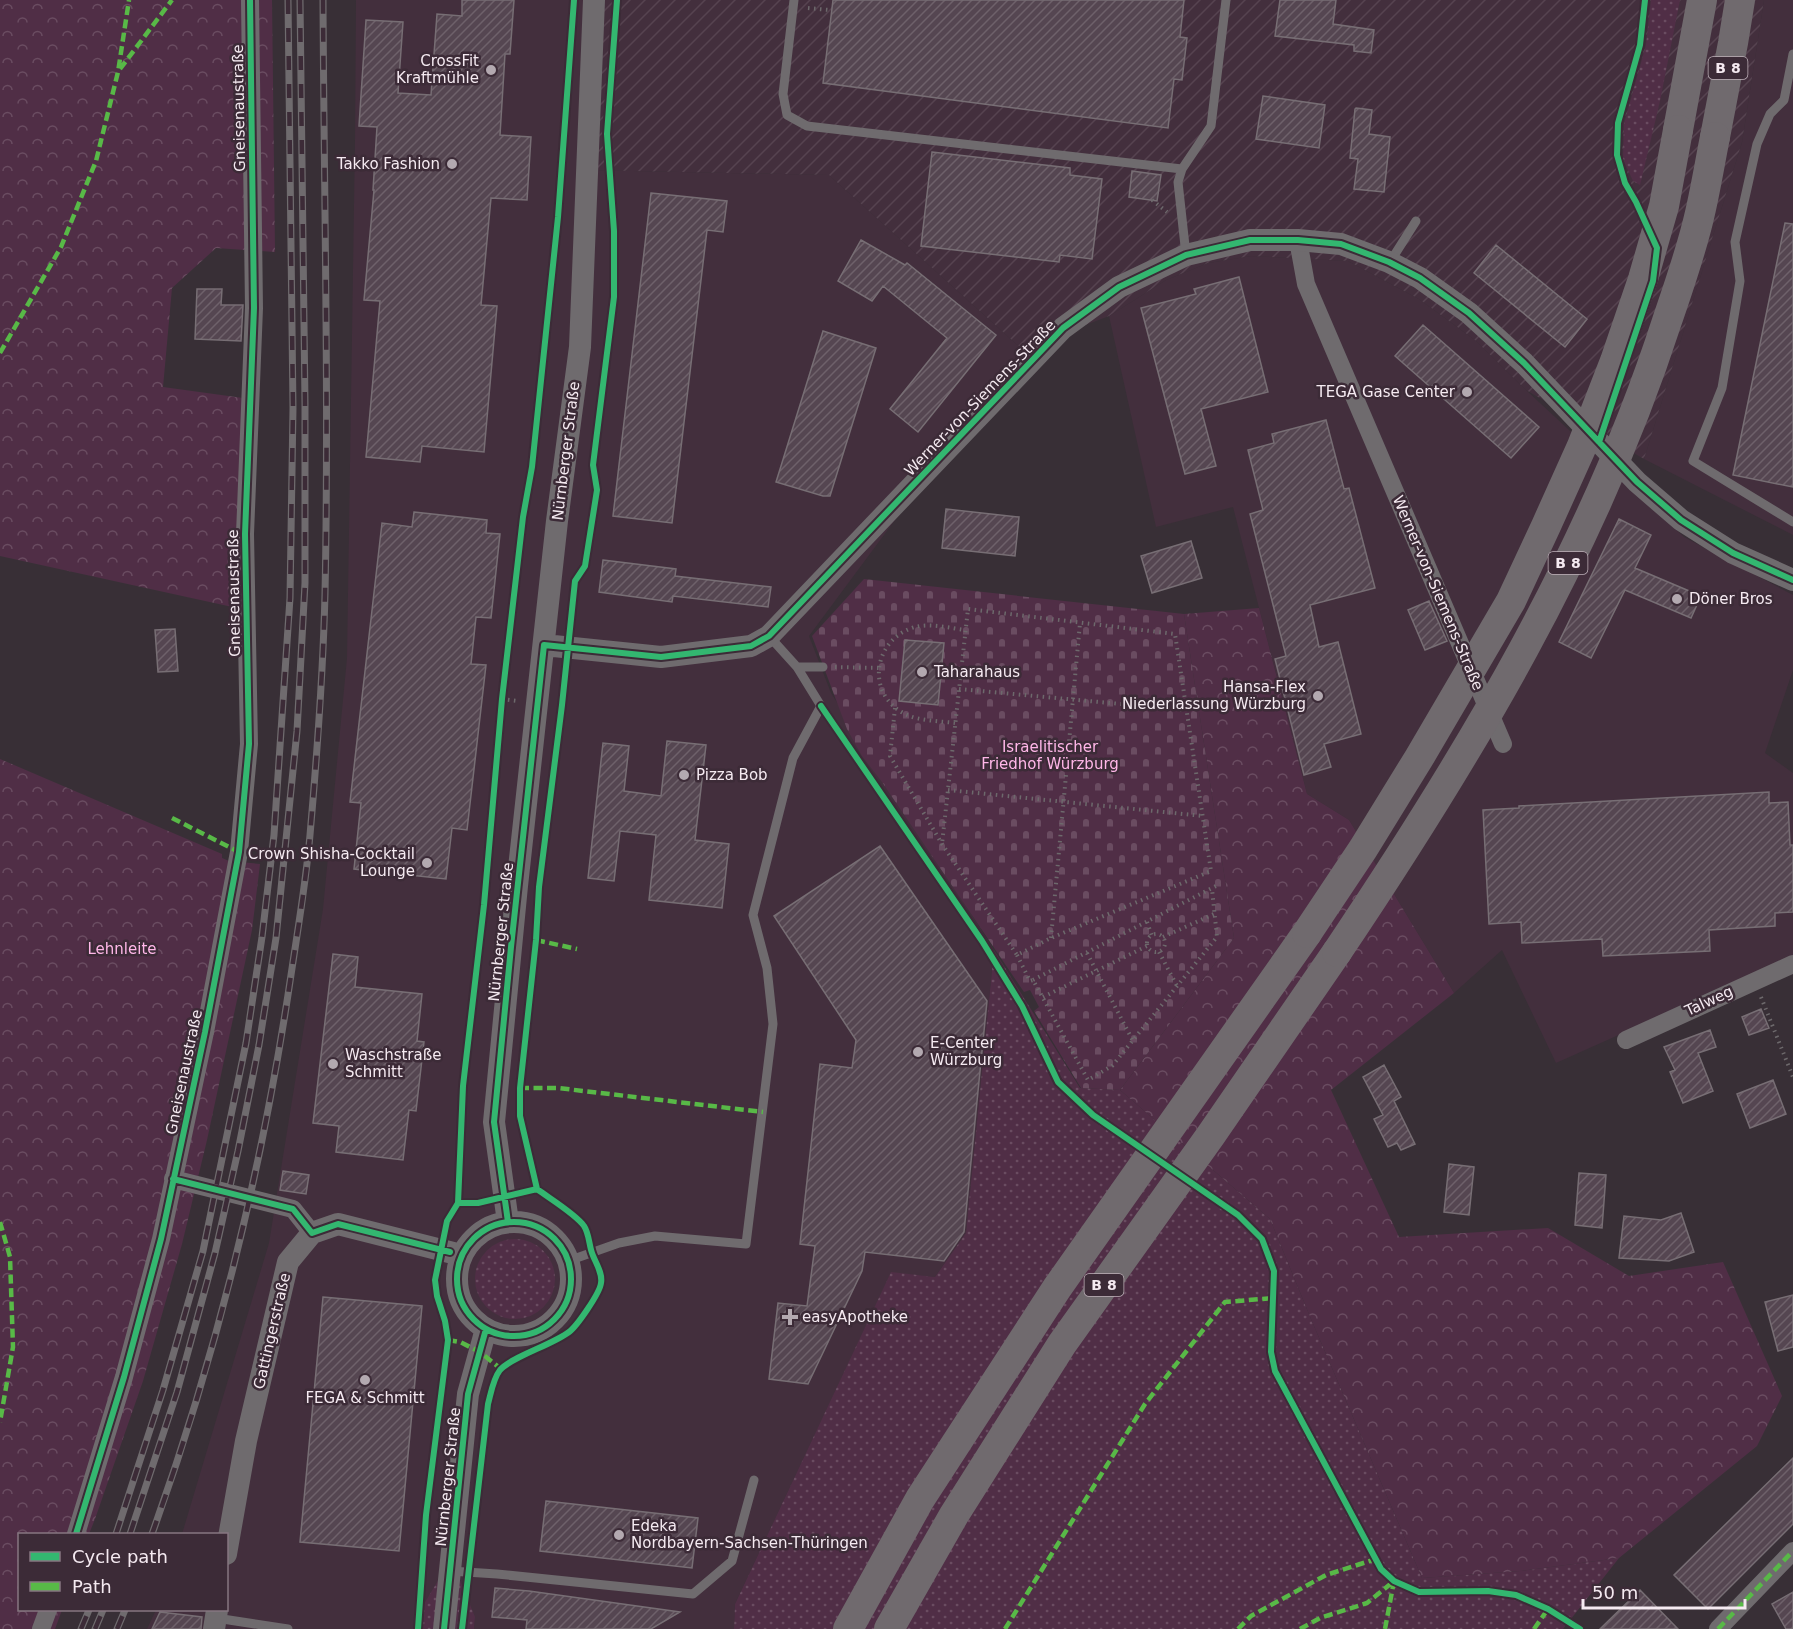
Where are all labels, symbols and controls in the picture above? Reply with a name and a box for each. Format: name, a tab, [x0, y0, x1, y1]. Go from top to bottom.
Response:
street label: Gneisenaustraße	[229, 44, 249, 172]
place label: CrossFit Kraftmühle	[396, 52, 479, 87]
road number: B 8	[1708, 57, 1748, 79]
marker: CrossFit Kraftmühle	[484, 63, 498, 77]
place label: Takko Fashion	[336, 155, 440, 173]
marker: Takko Fashion	[445, 157, 459, 171]
street label: Werner-von-Siemens-Straße	[901, 316, 1059, 480]
street label: Nürnberger Straße	[549, 380, 583, 522]
place label: TEGA Gase Center	[1316, 383, 1456, 401]
marker: TEGA Gase Center	[1460, 385, 1474, 399]
street label: Werner-von-Siemens-Straße	[1389, 493, 1487, 693]
street label: Gneisenaustraße	[224, 529, 244, 657]
road number: B 8	[1548, 552, 1588, 574]
place label: Döner Bros	[1689, 590, 1773, 608]
marker: Döner Bros	[1670, 592, 1684, 606]
place label: Taharahaus	[933, 663, 1020, 681]
marker: Taharahaus	[915, 665, 929, 679]
place label: Hansa-Flex Niederlassung Würzburg	[1122, 678, 1306, 713]
marker: Hansa-Flex Niederlassung Würzburg	[1311, 689, 1325, 703]
park label: Israelitischer Friedhof Würzburg	[981, 738, 1119, 773]
place label: Pizza Bob	[696, 766, 768, 784]
marker: Pizza Bob	[677, 768, 691, 782]
place label: Crown Shisha-Cocktail Lounge	[248, 845, 415, 880]
marker: Crown Shisha-Cocktail Lounge	[420, 856, 434, 870]
street label: Nürnberger Straße	[485, 861, 517, 1003]
park label: Lehnleite	[87, 940, 157, 958]
street label: Talweg	[1681, 982, 1736, 1020]
street label: Gneisenaustraße	[162, 1008, 206, 1136]
place label: E-Center Würzburg	[930, 1034, 1002, 1069]
marker: E-Center Würzburg	[911, 1045, 925, 1059]
place label: Waschstraße Schmitt	[345, 1046, 441, 1081]
marker: Waschstraße Schmitt	[326, 1057, 340, 1071]
street label: Gattingerstraße	[250, 1271, 294, 1391]
road number: B 8	[1084, 1274, 1124, 1296]
place label: easyApotheke	[802, 1308, 908, 1326]
marker: easyApotheke	[783, 1310, 797, 1324]
marker: FEGA & Schmitt	[358, 1373, 372, 1387]
place label: FEGA & Schmitt	[305, 1389, 425, 1407]
street label: Nürnberger Straße	[432, 1406, 464, 1548]
place label: Edeka Nordbayern-Sachsen-Thüringen	[631, 1517, 868, 1552]
marker: Edeka Nordbayern-Sachsen-Thüringen	[612, 1528, 626, 1542]
legend	[18, 1533, 228, 1611]
text: Cycle path	[72, 1546, 168, 1567]
scale bar	[1583, 1572, 1745, 1610]
text: Path	[72, 1576, 112, 1597]
text: 50 m	[1592, 1582, 1638, 1603]

